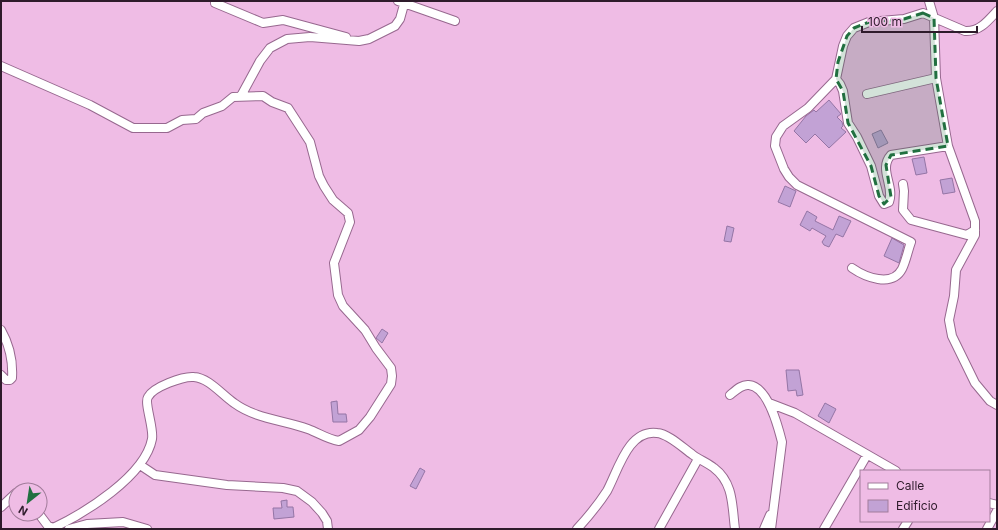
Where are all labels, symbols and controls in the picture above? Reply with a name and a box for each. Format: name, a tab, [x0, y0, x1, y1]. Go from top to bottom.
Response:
scale bar	[862, 8, 977, 34]
text: 100 m	[868, 14, 902, 29]
legend	[860, 470, 990, 522]
text: Calle	[896, 478, 924, 493]
north arrow	[8, 482, 48, 522]
text: Edificio	[896, 498, 938, 513]
text: N	[16, 503, 30, 519]

